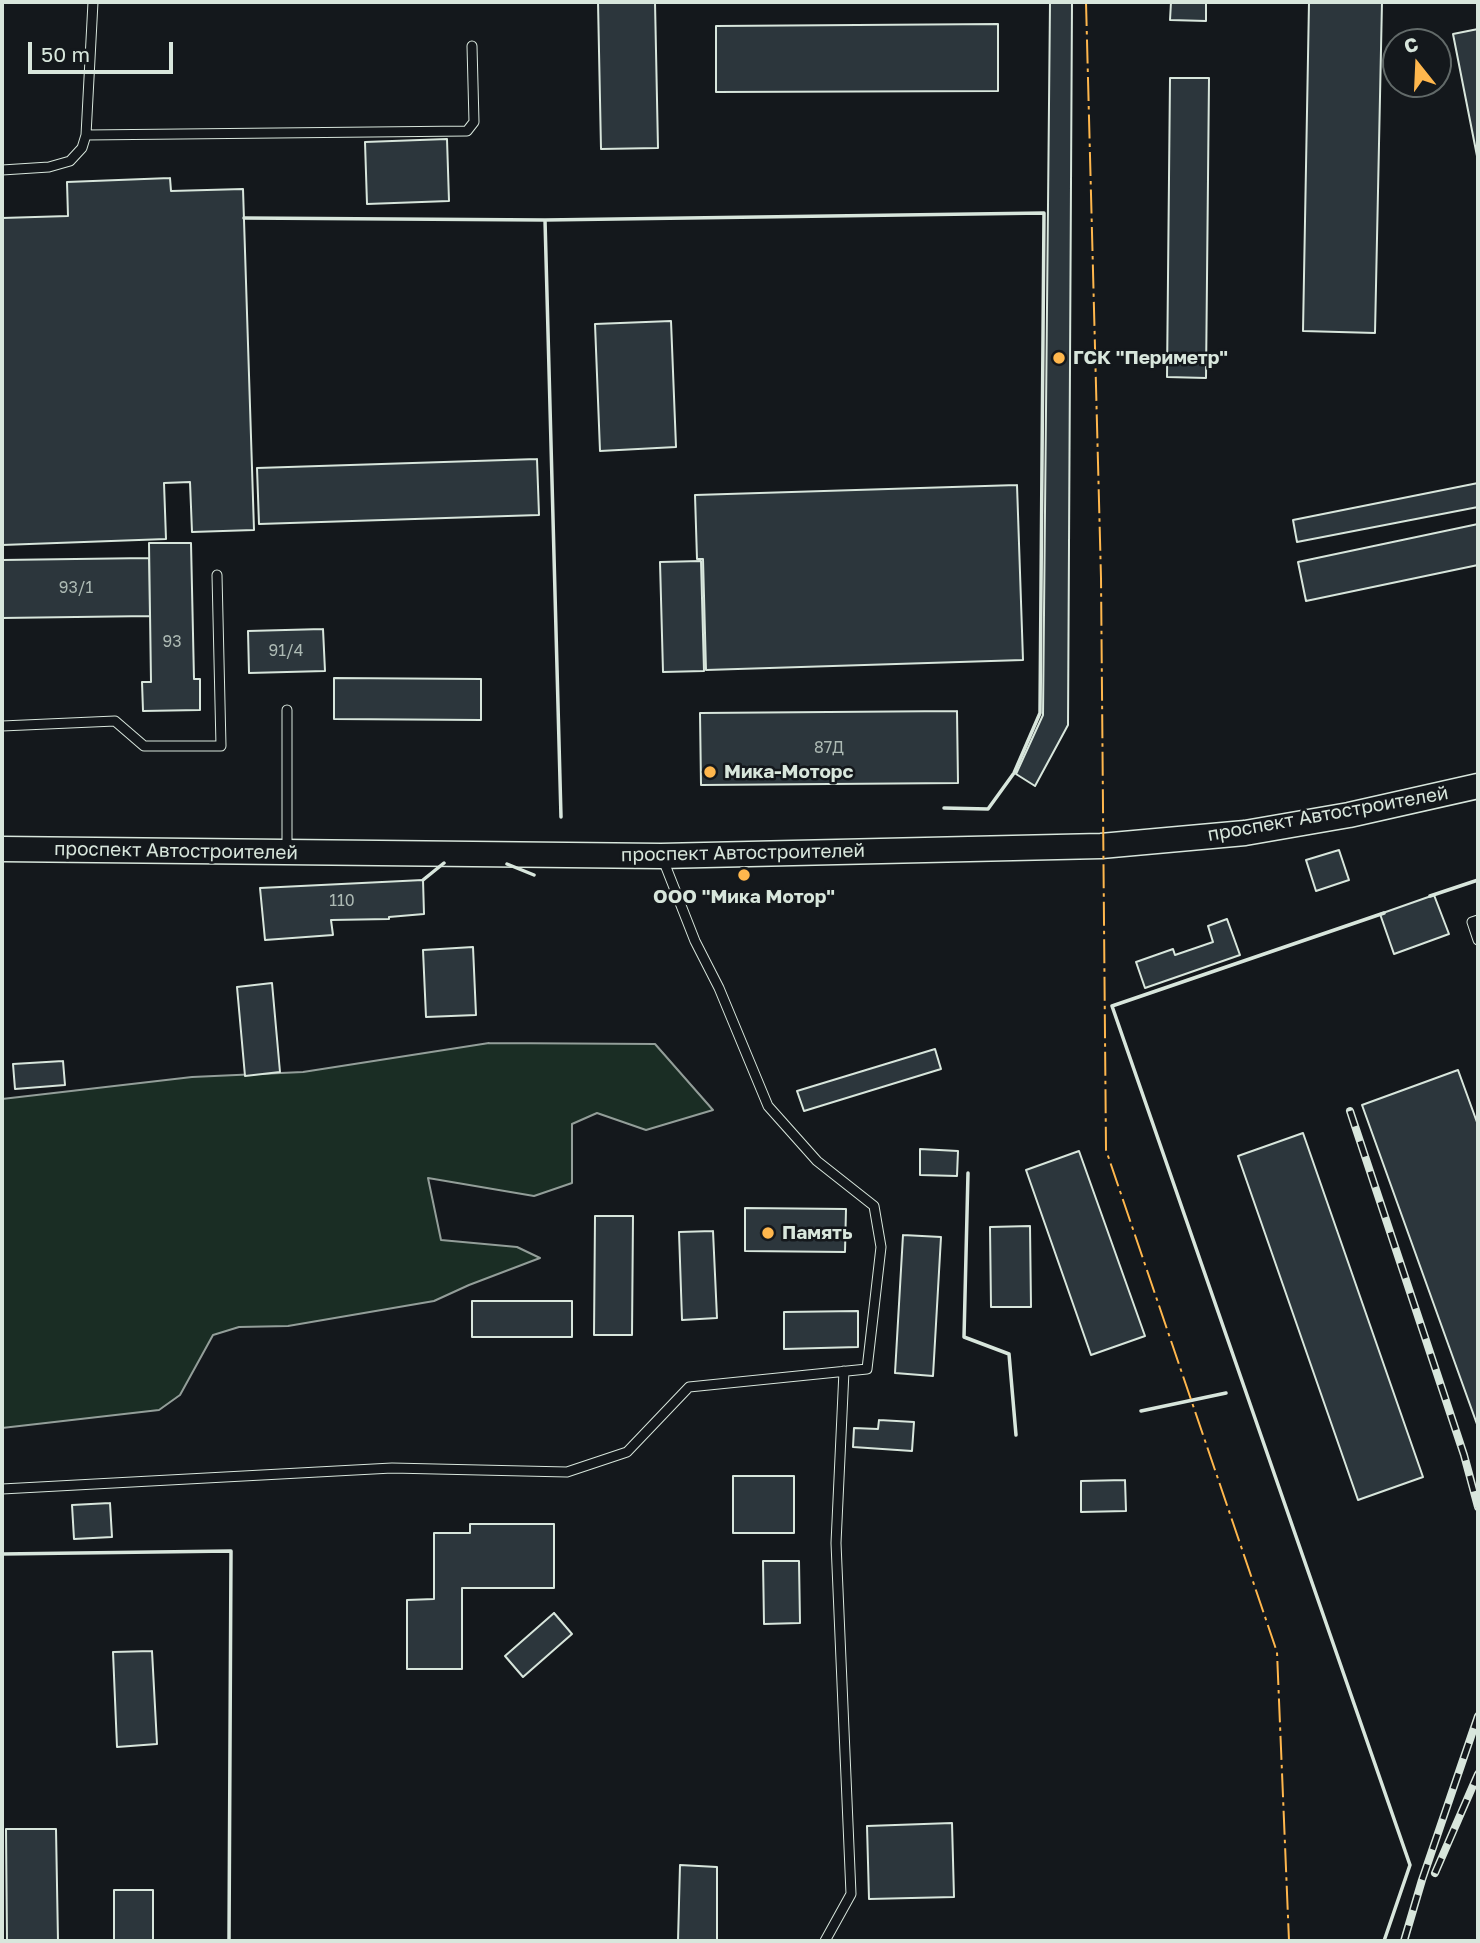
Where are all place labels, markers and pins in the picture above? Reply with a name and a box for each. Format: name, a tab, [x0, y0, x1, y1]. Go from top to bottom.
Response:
place label: ГСК "Периметр"	[1073, 347, 1228, 369]
marker: ГСК "Периметр"	[1051, 350, 1067, 366]
place label: Мика-Моторс	[724, 761, 853, 783]
marker: Мика-Моторс	[702, 764, 718, 780]
marker: ООО "Мика Мотор"	[736, 867, 752, 883]
place label: ООО "Мика Мотор"	[653, 886, 835, 908]
place label: Память	[782, 1222, 852, 1244]
marker: Память	[760, 1225, 776, 1241]

